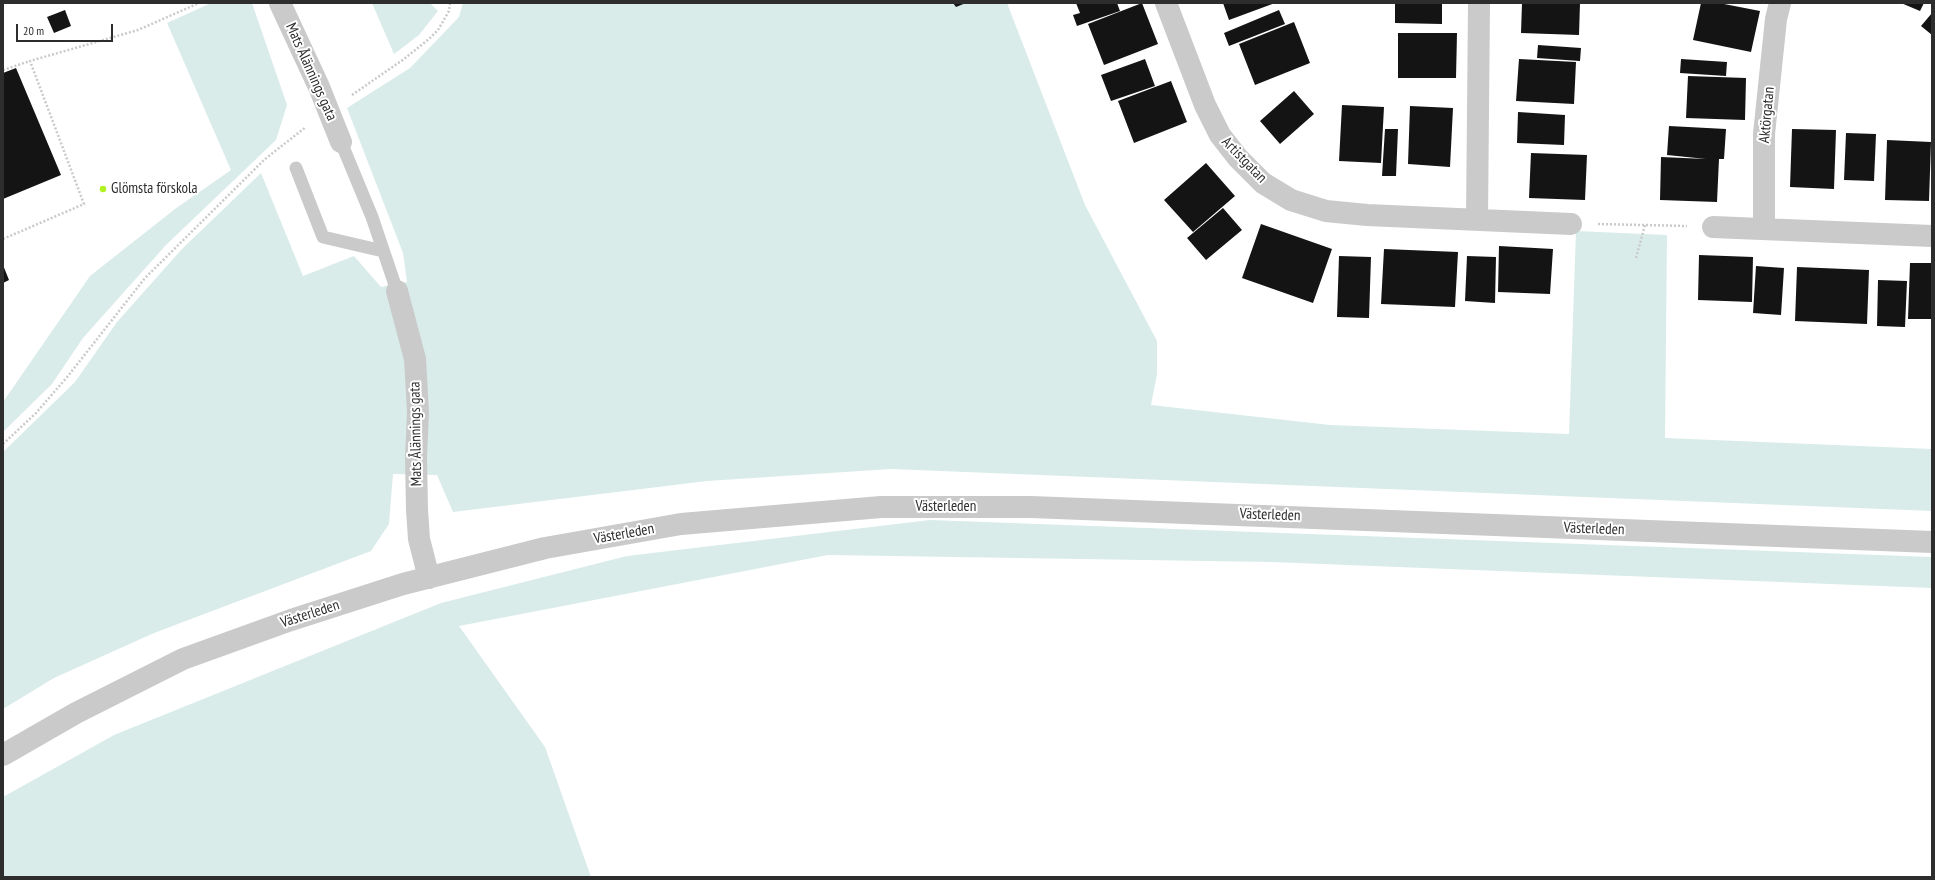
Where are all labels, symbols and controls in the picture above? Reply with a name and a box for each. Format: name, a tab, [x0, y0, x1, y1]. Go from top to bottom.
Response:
scale bar	[18, 16, 115, 42]
street label: Mats Ålännings gata	[281, 20, 341, 124]
text: 20 m	[23, 23, 44, 38]
street label: Aktörgatan	[1756, 86, 1778, 144]
street label: Artistgatan	[1218, 133, 1270, 187]
place label: Glömsta förskola	[111, 180, 198, 198]
marker: Glömsta förskola	[98, 184, 108, 194]
street label: Mats Ålännings gata	[406, 381, 426, 487]
street label: Västerleden	[916, 498, 976, 516]
street label: Västerleden	[1239, 505, 1301, 525]
street label: Västerleden	[1563, 519, 1625, 539]
street label: Västerleden	[593, 520, 655, 548]
street label: Västerleden	[278, 596, 342, 632]

